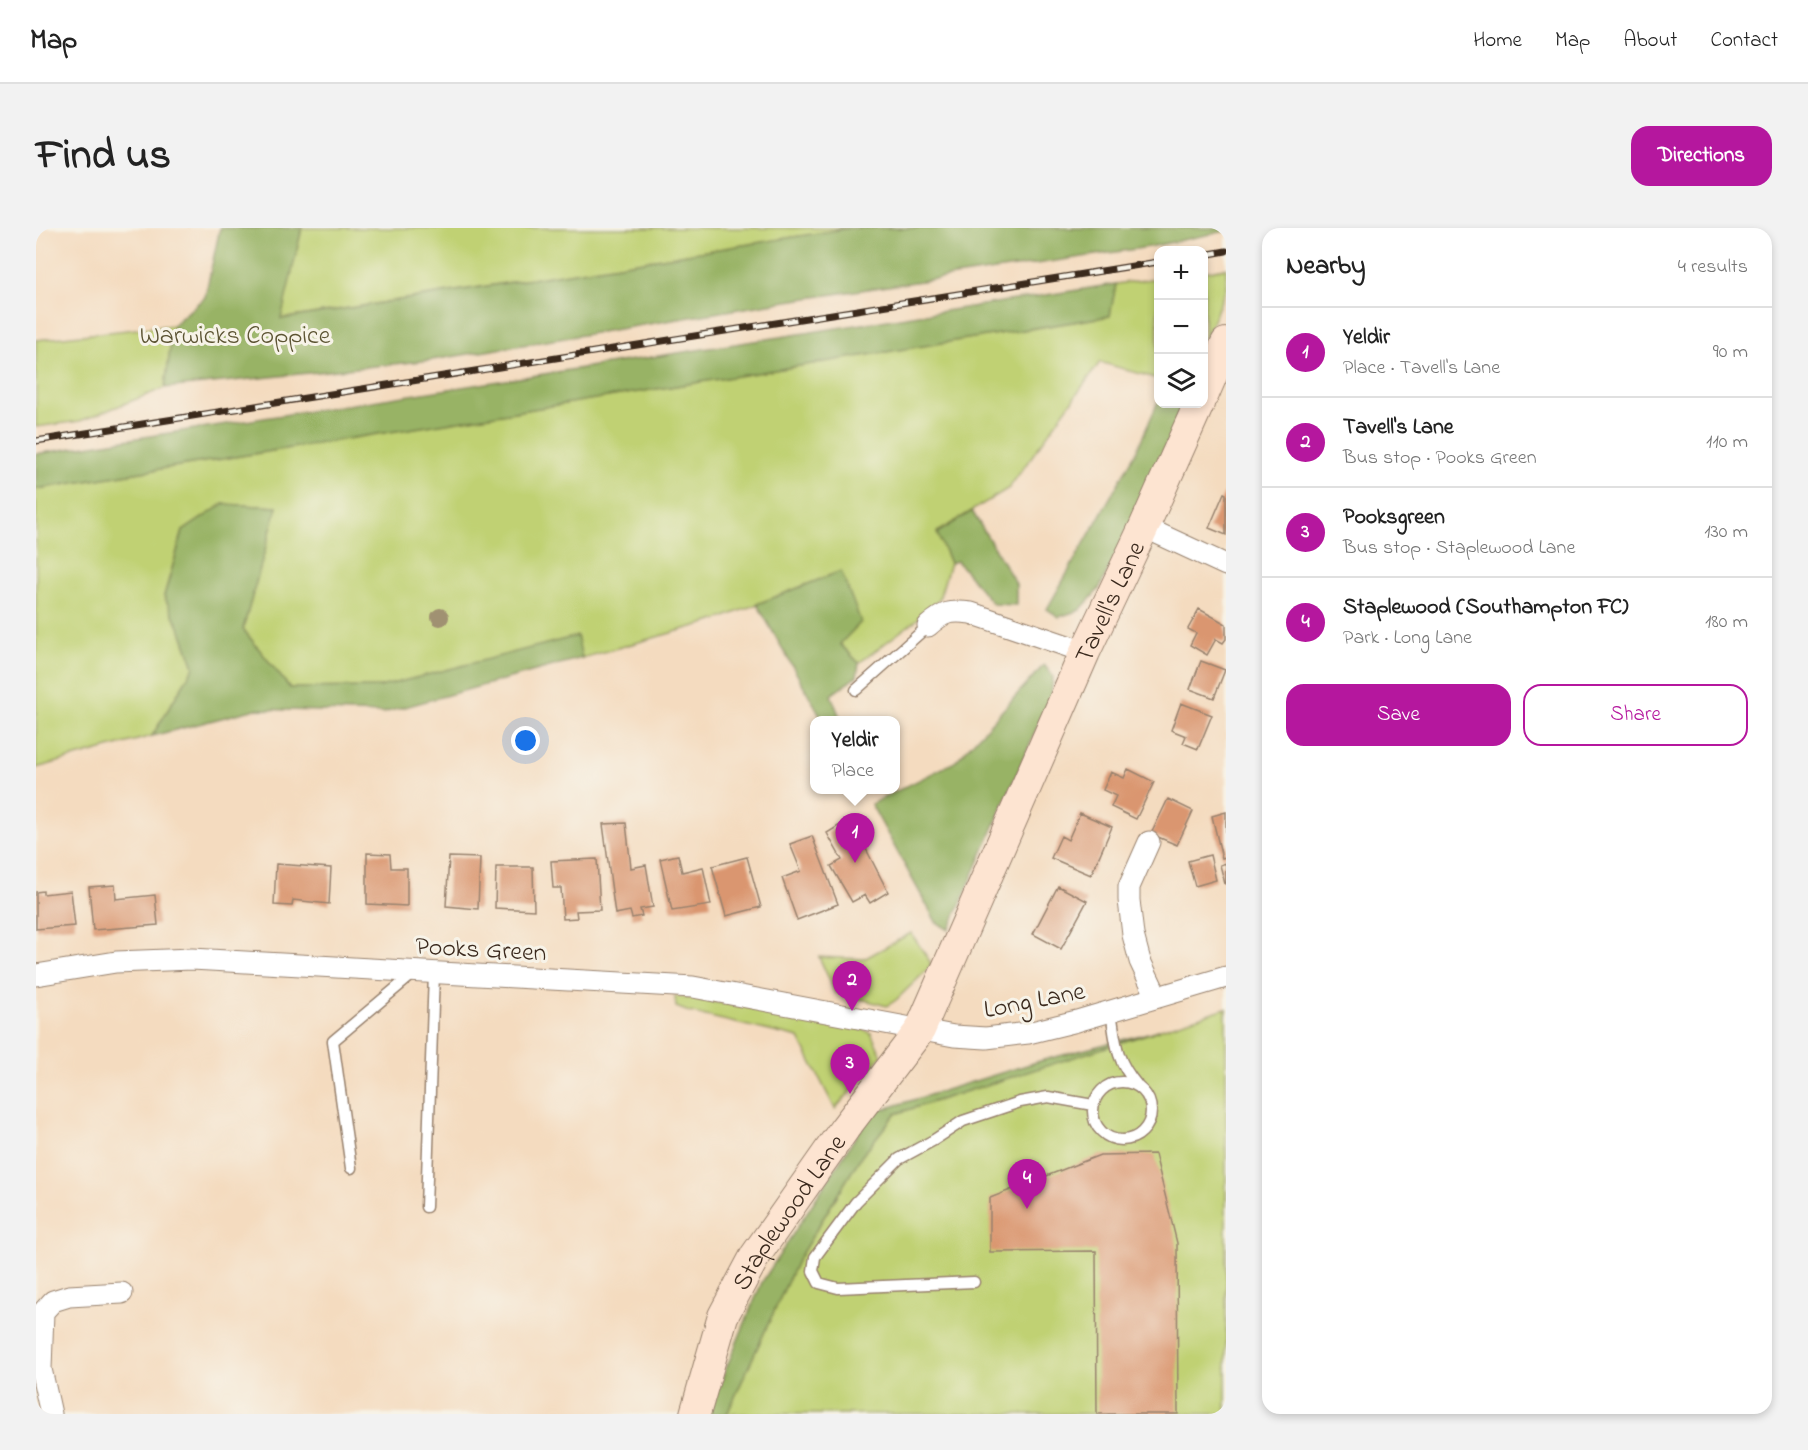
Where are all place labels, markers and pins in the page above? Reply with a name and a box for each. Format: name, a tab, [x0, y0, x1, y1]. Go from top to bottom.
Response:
pin: 1	[836, 814, 874, 863]
pin: 2	[832, 962, 872, 1011]
pin: 3	[830, 1044, 870, 1094]
pin: 4	[1008, 1160, 1046, 1209]

